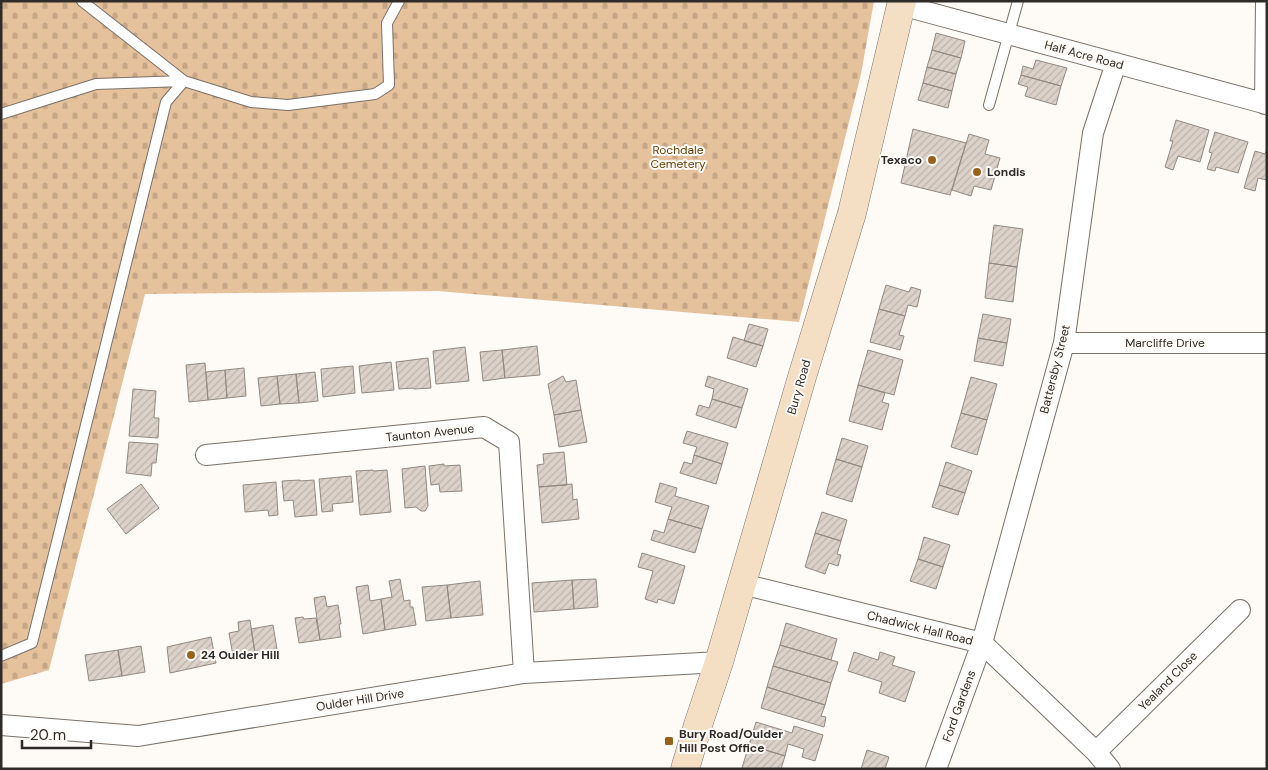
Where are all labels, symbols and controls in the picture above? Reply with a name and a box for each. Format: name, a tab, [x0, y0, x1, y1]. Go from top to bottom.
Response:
street label: Half Acre Road	[1043, 37, 1125, 73]
park label: Rochdale Cemetery	[650, 142, 706, 172]
place label: Texaco	[881, 152, 922, 168]
marker: Texaco	[926, 154, 938, 166]
place label: Londis	[987, 164, 1026, 180]
marker: Londis	[971, 166, 983, 178]
street label: Battersby Street	[1036, 323, 1074, 415]
street label: Marcliffe Drive	[1125, 335, 1205, 351]
street label: Bury Road	[784, 358, 814, 416]
street label: Taunton Avenue	[385, 420, 475, 446]
street label: Chadwick Hall Road	[865, 607, 975, 649]
place label: 24 Oulder Hill	[201, 647, 280, 663]
street label: Yealand Close	[1135, 648, 1201, 714]
marker: 24 Oulder Hill	[185, 649, 197, 661]
street label: Ford Gardens	[939, 668, 979, 744]
street label: Oulder Hill Drive	[315, 685, 405, 715]
scale bar	[22, 718, 91, 750]
text: 20 m	[30, 725, 66, 745]
place label: Bury Road/Oulder Hill Post Office	[679, 726, 783, 756]
marker: Bury Road/Oulder Hill Post Office	[663, 735, 675, 747]

